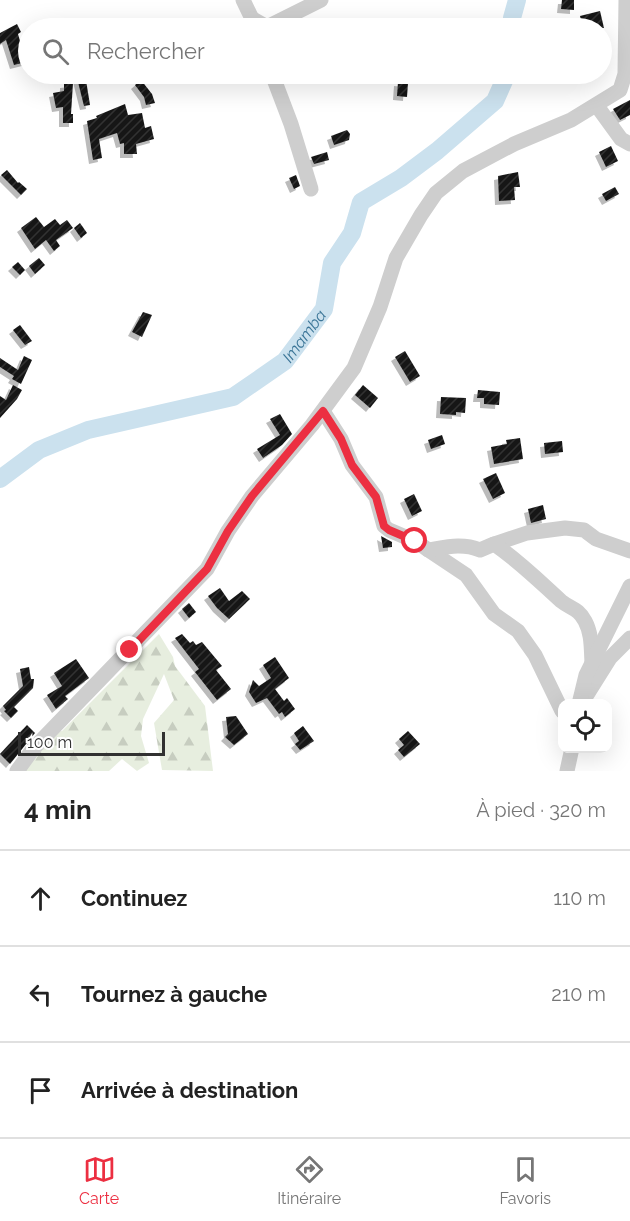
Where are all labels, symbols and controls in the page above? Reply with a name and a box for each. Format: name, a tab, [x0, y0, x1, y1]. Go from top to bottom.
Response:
search box	[18, 18, 612, 84]
icon: search	[39, 35, 72, 68]
text: Rechercher	[87, 38, 205, 64]
water label: Imamba	[278, 305, 330, 366]
route start	[401, 527, 427, 553]
route end	[116, 636, 142, 662]
map controls	[558, 699, 612, 753]
button: locate	[558, 699, 612, 753]
scale bar	[18, 729, 165, 756]
text: 100 m	[27, 733, 72, 752]
text: 4 min	[24, 795, 92, 825]
text: À pied · 320 m	[476, 798, 606, 822]
icon: ahead	[24, 882, 57, 915]
text: Continuez	[81, 885, 187, 911]
text: 110 m	[553, 886, 606, 910]
icon: left	[24, 978, 57, 1011]
text: Tournez à gauche	[81, 981, 267, 1007]
text: 210 m	[551, 982, 606, 1006]
icon: arrive	[24, 1074, 57, 1107]
text: Arrivée à destination	[81, 1077, 298, 1103]
tab: Carte	[79, 1153, 119, 1208]
tab: Itinéraire	[277, 1153, 341, 1208]
tab: Favoris	[499, 1153, 551, 1208]

